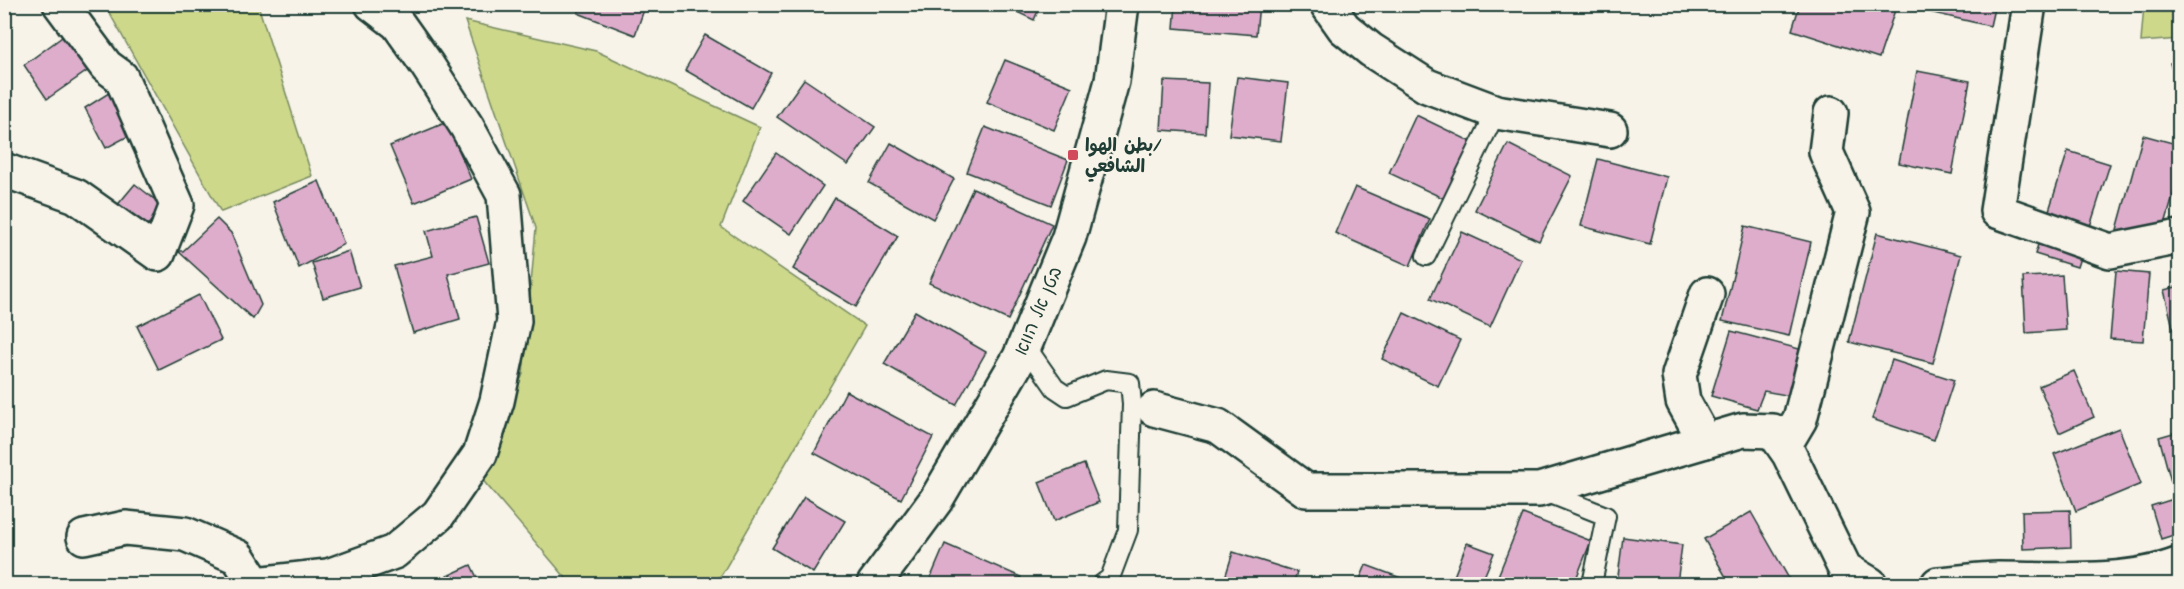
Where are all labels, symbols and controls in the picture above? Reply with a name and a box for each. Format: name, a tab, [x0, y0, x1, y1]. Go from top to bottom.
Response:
place label: بطن الهوا/ الشافعي	[1085, 133, 1162, 182]
marker: بطن الهوا/ الشافعي	[1066, 148, 1080, 162]
street label: בטן אל הווא	[1009, 263, 1068, 359]

